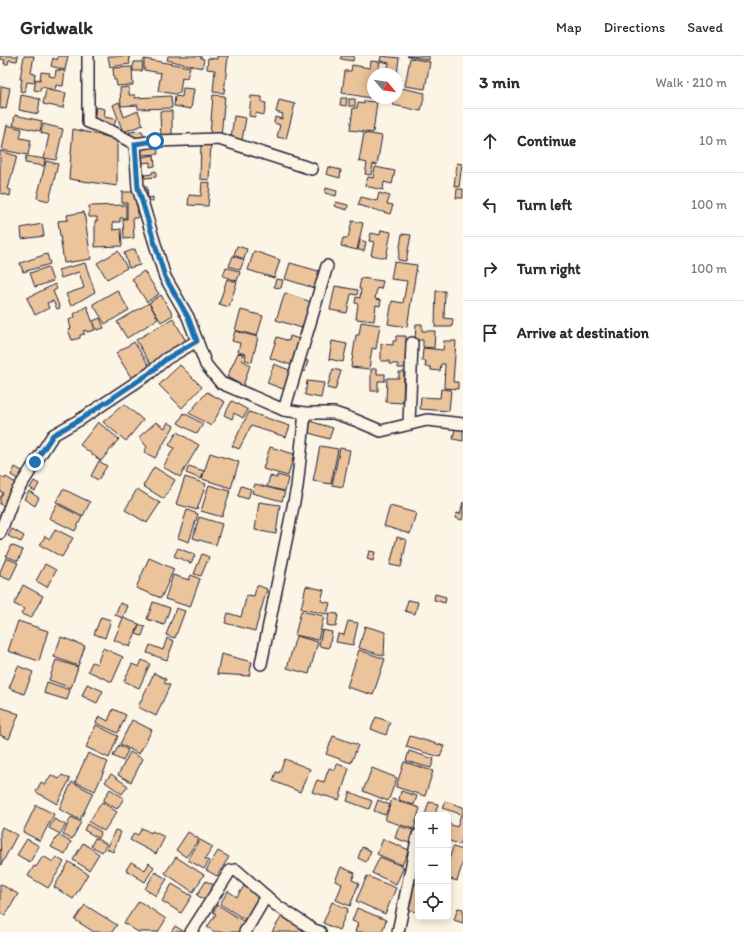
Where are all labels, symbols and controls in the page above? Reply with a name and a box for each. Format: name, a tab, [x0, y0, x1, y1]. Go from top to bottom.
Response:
text: Gridwalk	[20, 16, 93, 39]
text: Map	[556, 19, 582, 36]
text: Directions	[604, 19, 665, 36]
text: Saved	[687, 19, 723, 36]
north arrow	[367, 68, 403, 104]
text: 3 min	[479, 72, 520, 92]
text: Walk · 210 m	[656, 75, 727, 90]
icon: ahead	[479, 130, 501, 152]
route start	[146, 132, 164, 150]
text: Continue	[517, 132, 576, 150]
text: 10 m	[699, 133, 727, 148]
icon: left	[479, 194, 501, 216]
text: Turn left	[517, 196, 572, 214]
text: 100 m	[691, 197, 727, 212]
icon: right	[479, 258, 501, 280]
text: Turn right	[517, 260, 581, 278]
text: 100 m	[691, 261, 727, 276]
icon: arrive	[479, 322, 501, 344]
text: Arrive at destination	[517, 324, 649, 342]
route end	[26, 453, 44, 471]
map controls	[415, 812, 451, 920]
button: +	[415, 812, 451, 848]
button: −	[415, 848, 451, 884]
button: locate	[415, 884, 451, 920]

